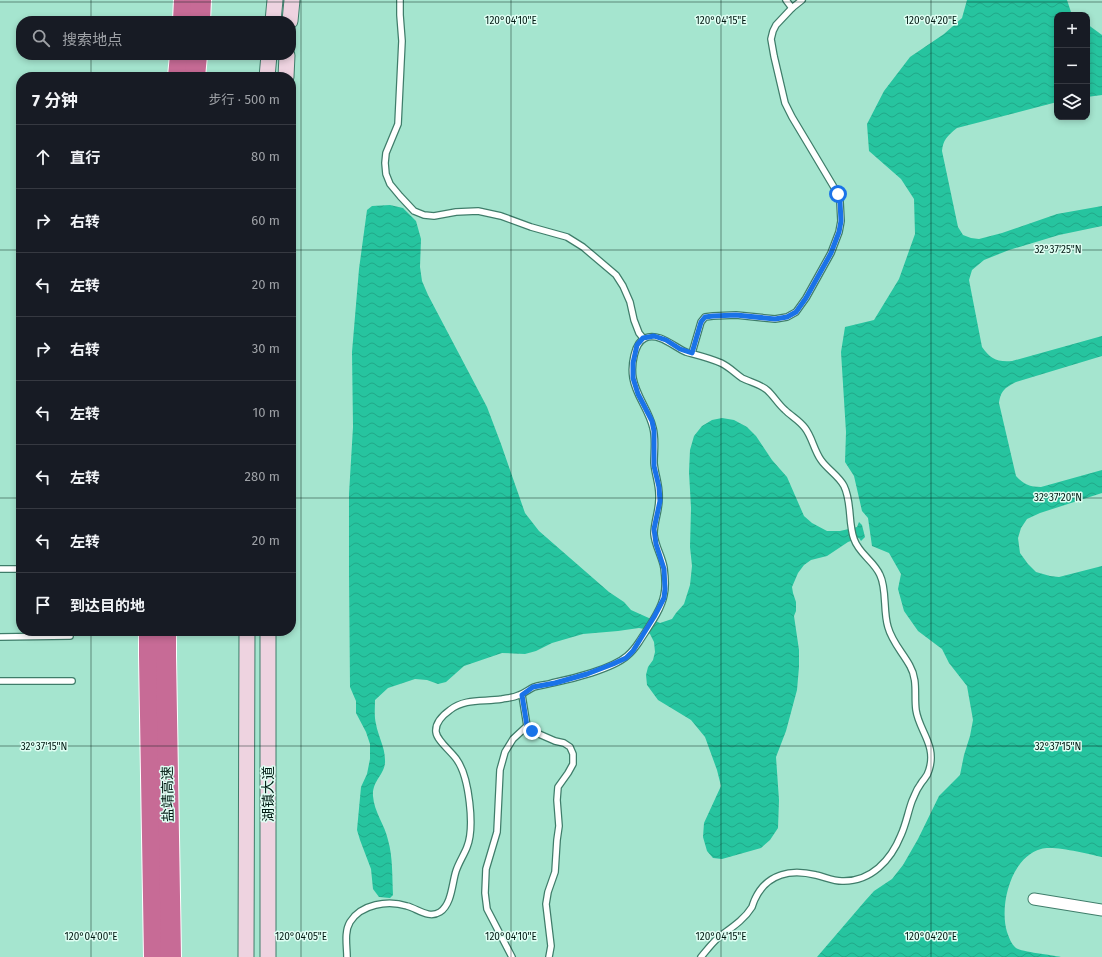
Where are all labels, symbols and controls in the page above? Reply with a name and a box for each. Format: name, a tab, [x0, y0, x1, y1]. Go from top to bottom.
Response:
map controls	[1054, 12, 1090, 120]
button: +	[1054, 12, 1090, 48]
text: 120°04'10"E	[485, 15, 537, 27]
text: 120°04'15"E	[695, 15, 747, 27]
text: 120°04'20"E	[905, 15, 957, 27]
search box	[16, 16, 296, 60]
icon: search	[30, 27, 52, 49]
text: 搜索地点	[62, 31, 122, 49]
button: −	[1054, 48, 1090, 84]
button: layers	[1054, 84, 1090, 120]
text: 7 分钟	[32, 90, 78, 111]
text: 步行 · 500 m	[208, 92, 280, 107]
icon: ahead	[32, 146, 54, 168]
text: 直行	[70, 149, 100, 167]
text: 80 m	[251, 149, 280, 164]
route start	[829, 185, 847, 203]
icon: right	[32, 210, 54, 232]
text: 右转	[70, 213, 100, 231]
text: 60 m	[251, 213, 280, 228]
text: 32°37'25"N	[1034, 244, 1082, 256]
icon: left	[32, 274, 54, 296]
text: 左转	[70, 277, 100, 295]
text: 20 m	[252, 277, 280, 292]
icon: right	[32, 338, 54, 360]
text: 右转	[70, 341, 100, 359]
text: 30 m	[252, 341, 280, 356]
icon: left	[32, 402, 54, 424]
text: 左转	[70, 405, 100, 423]
text: 10 m	[253, 405, 280, 420]
icon: left	[32, 466, 54, 488]
text: 左转	[70, 469, 100, 487]
text: 280 m	[245, 469, 280, 484]
text: 32°37'20"N	[1034, 492, 1082, 504]
icon: left	[32, 530, 54, 552]
text: 左转	[70, 533, 100, 551]
text: 20 m	[252, 533, 280, 548]
icon: arrive	[32, 594, 54, 616]
text: 到达目的地	[70, 597, 145, 615]
route end	[523, 722, 541, 740]
text: 32°37'15"N	[21, 741, 67, 753]
text: 32°37'15"N	[1035, 741, 1081, 753]
street label: 盐靖高速	[159, 766, 177, 822]
street label: 湖镇大道	[260, 766, 277, 822]
text: 120°04'00"E	[65, 931, 117, 943]
text: 120°04'05"E	[275, 931, 327, 943]
text: 120°04'10"E	[485, 931, 537, 943]
text: 120°04'15"E	[695, 931, 747, 943]
text: 120°04'20"E	[905, 931, 957, 943]

